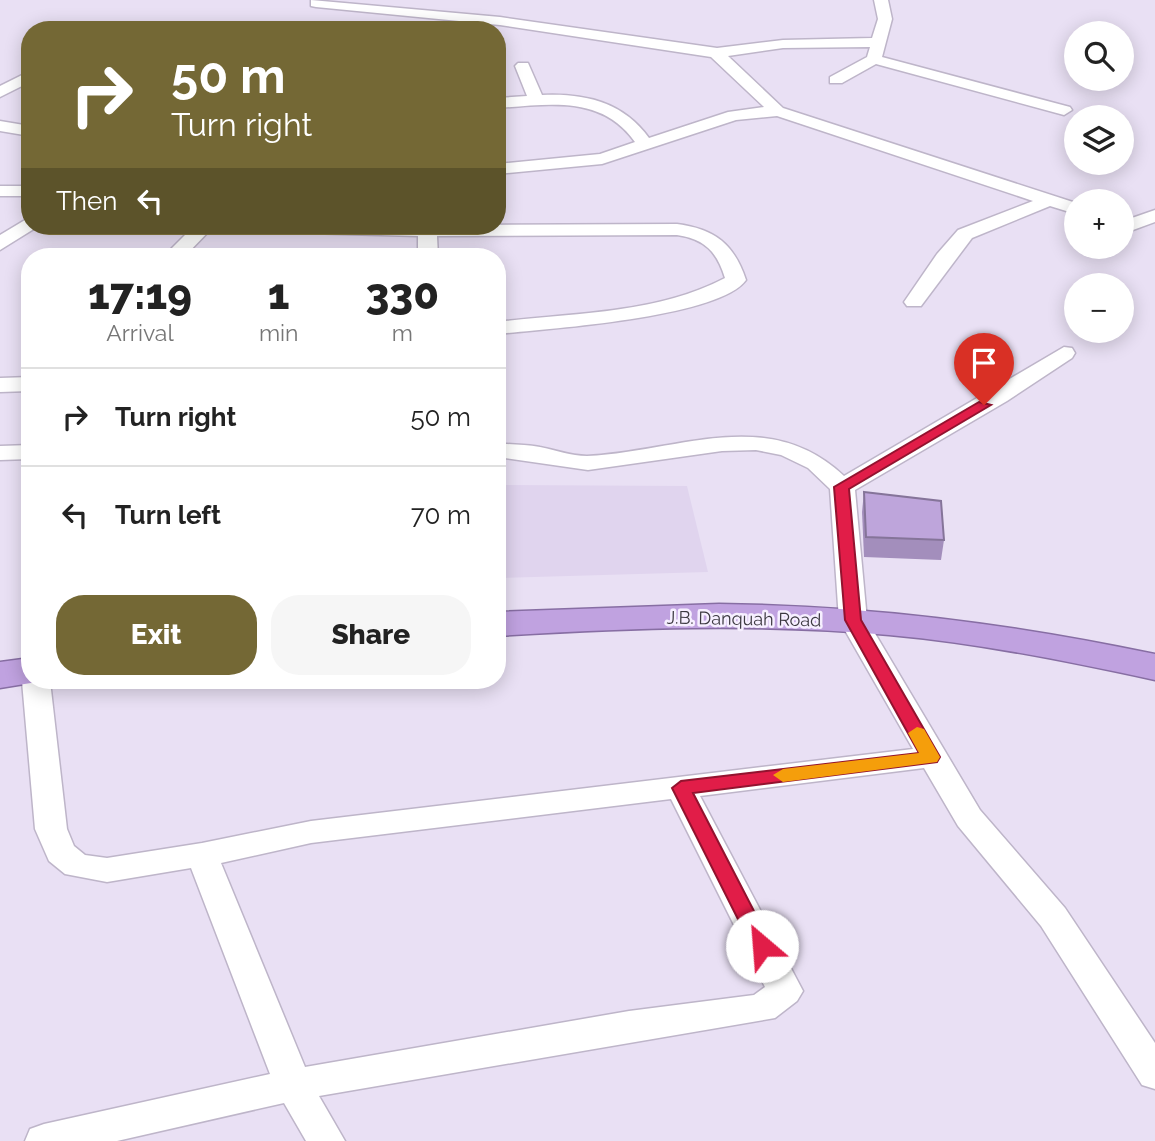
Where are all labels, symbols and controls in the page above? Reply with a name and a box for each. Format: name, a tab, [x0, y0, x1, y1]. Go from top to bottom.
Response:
map controls	[1064, 21, 1134, 343]
button: search	[1064, 21, 1134, 91]
text: 50 m	[171, 47, 286, 104]
icon: right	[56, 49, 147, 140]
button: layers	[1064, 105, 1134, 175]
text: Turn right	[171, 106, 312, 143]
icon: left	[131, 182, 169, 220]
text: Then	[56, 186, 117, 216]
button: +	[1064, 189, 1134, 259]
text: 17:19	[88, 270, 192, 319]
text: 1	[268, 270, 290, 319]
text: 330	[365, 270, 439, 319]
button: −	[1064, 273, 1134, 343]
text: Arrival	[106, 319, 174, 346]
text: min	[259, 319, 298, 346]
text: m	[392, 319, 413, 346]
pin	[954, 333, 1014, 405]
icon: arrive	[965, 344, 1003, 382]
icon: right	[56, 398, 94, 436]
text: Turn right	[115, 402, 236, 432]
text: 50 m	[410, 402, 471, 432]
icon: left	[56, 496, 94, 534]
text: Turn left	[115, 500, 221, 530]
text: 70 m	[411, 500, 471, 530]
button: Exit	[56, 595, 257, 675]
button: Share	[271, 595, 471, 675]
street label: J.B. Danquah Road	[666, 607, 822, 630]
position arrow	[725, 909, 799, 983]

